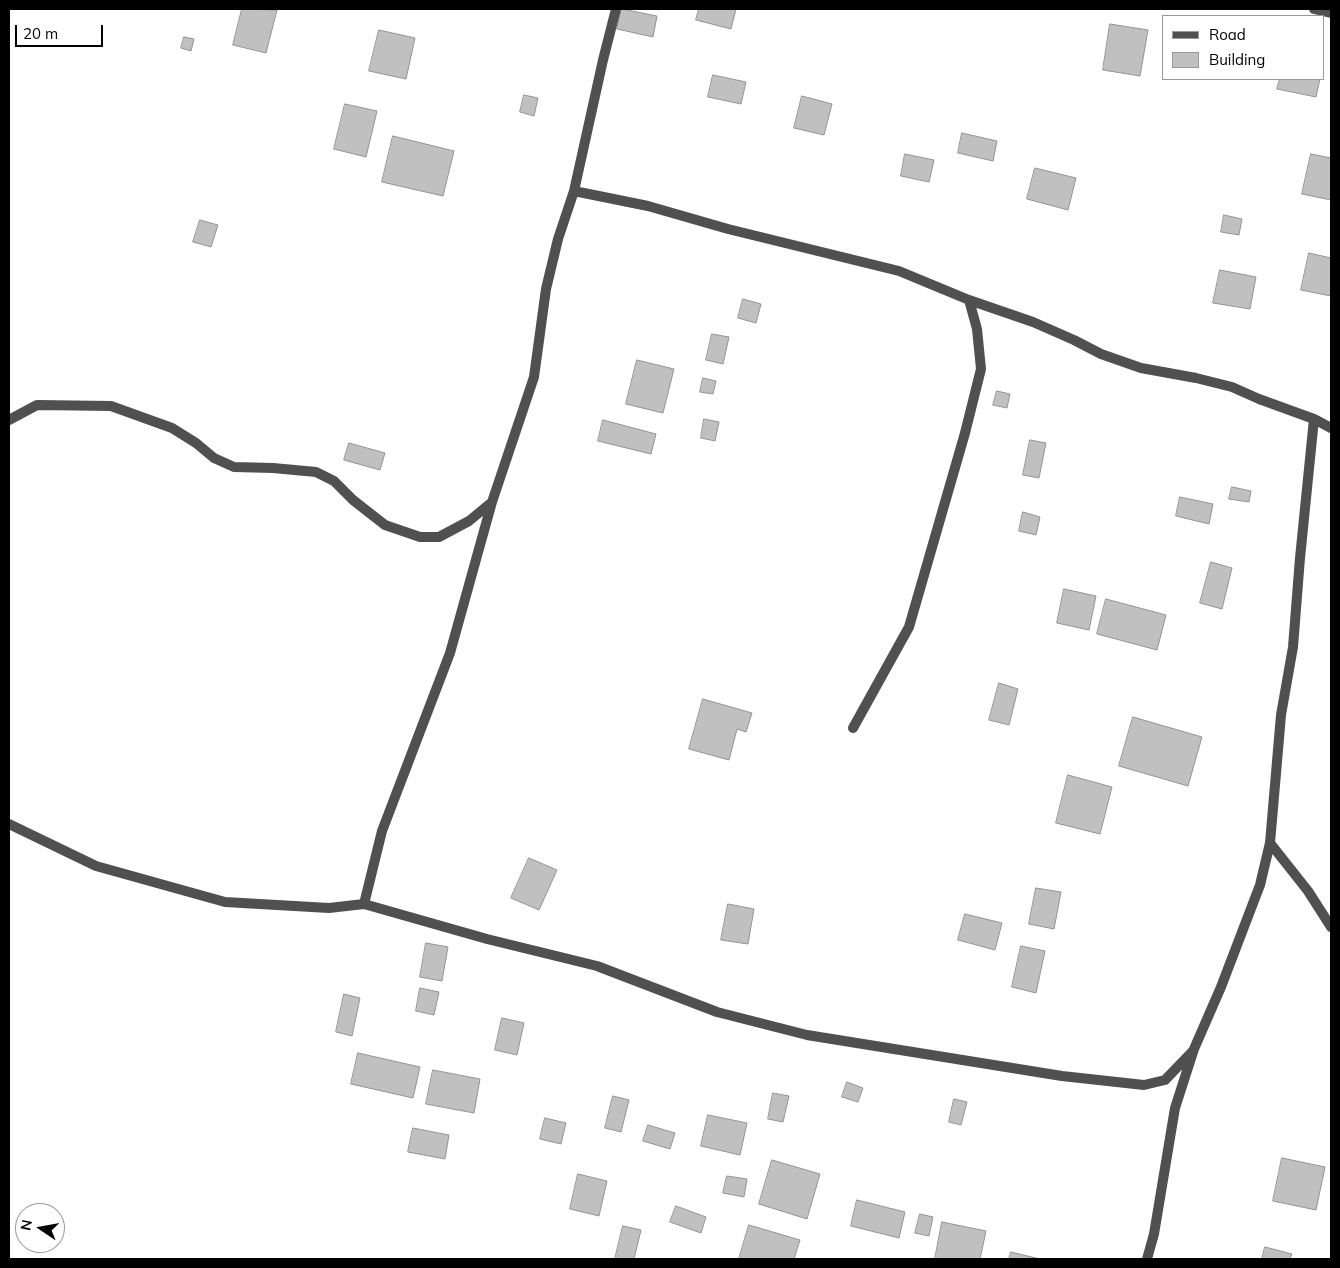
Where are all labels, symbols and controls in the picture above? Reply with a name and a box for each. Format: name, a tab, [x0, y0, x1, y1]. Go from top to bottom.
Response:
scale bar	[18, 15, 105, 47]
legend	[1162, 15, 1325, 80]
text: 20 m	[23, 24, 58, 43]
text: Road	[1209, 25, 1246, 44]
text: Building	[1209, 50, 1265, 69]
north arrow	[15, 1203, 65, 1253]
text: N	[16, 1218, 36, 1232]

